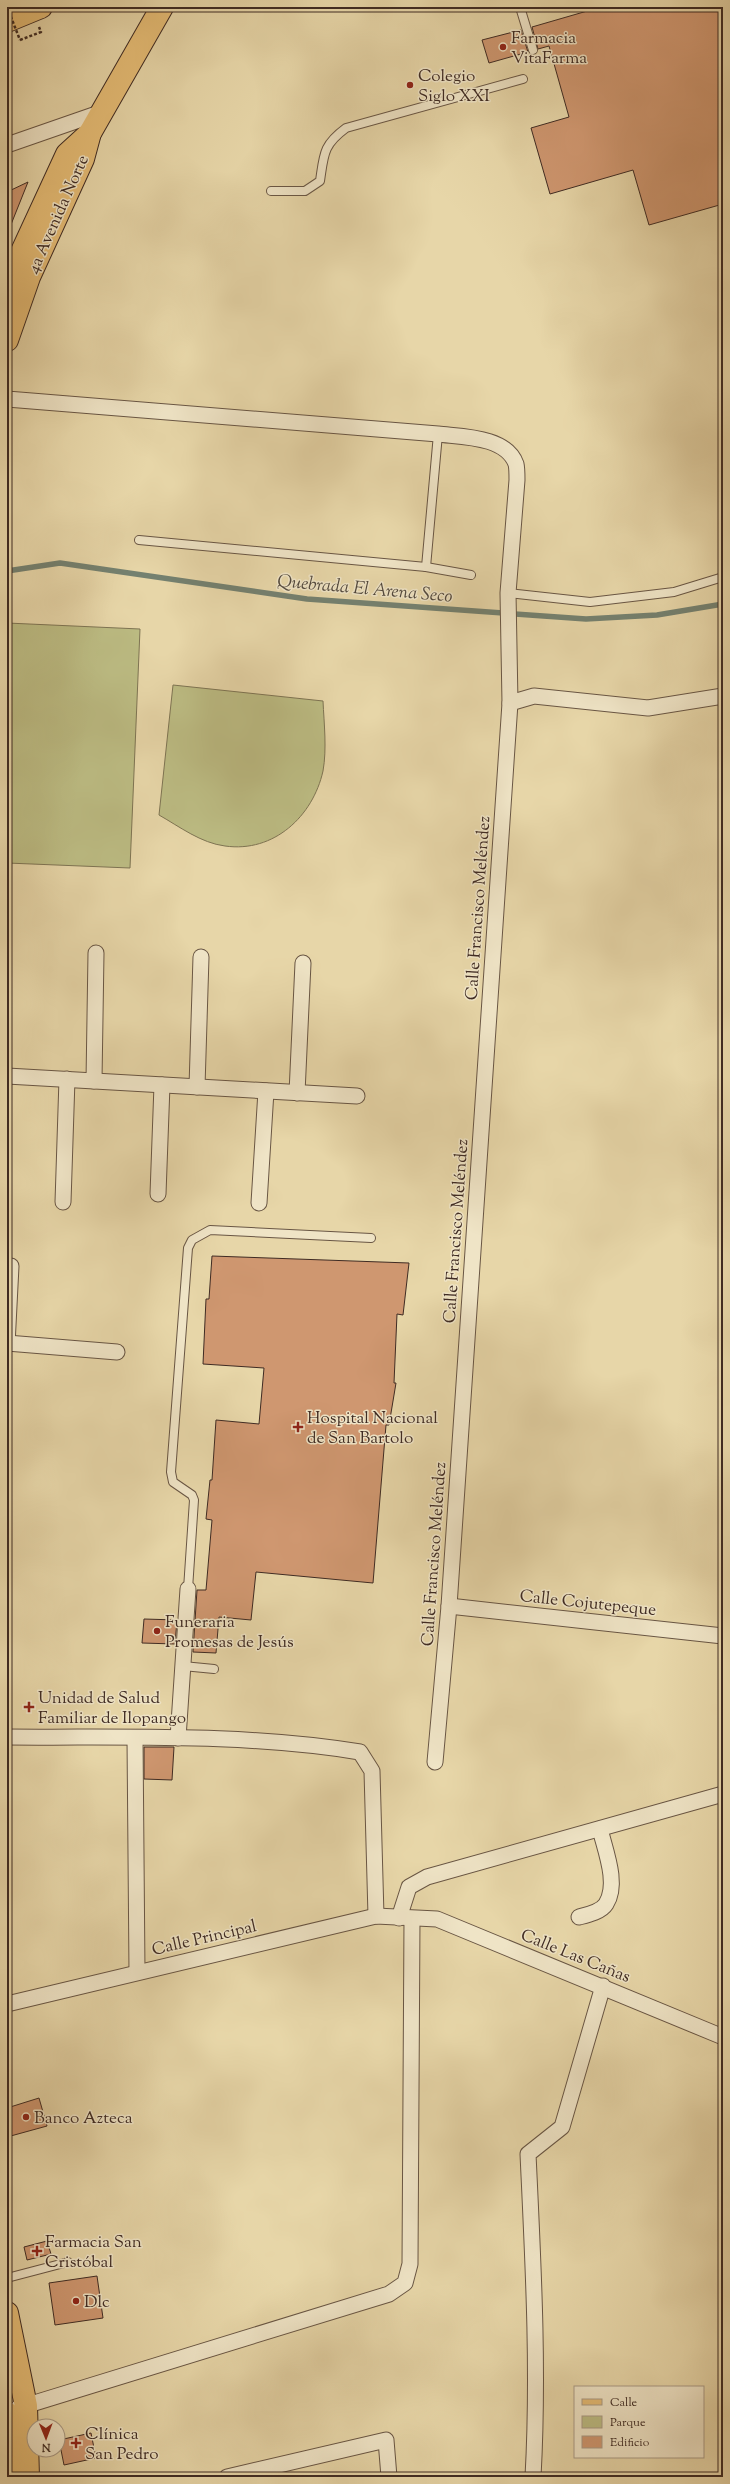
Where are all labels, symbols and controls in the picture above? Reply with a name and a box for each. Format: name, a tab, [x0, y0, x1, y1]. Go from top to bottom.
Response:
place label: Farmacia VitaFarma	[511, 27, 587, 71]
marker: Farmacia VitaFarma	[498, 42, 508, 52]
place label: Colegio Siglo XXI	[418, 65, 490, 109]
marker: Colegio Siglo XXI	[405, 80, 415, 90]
street label: 4a Avenida Norte	[22, 151, 96, 278]
water label: Quebrada El Arena Seco	[276, 569, 453, 611]
street label: Calle Francisco Meléndez	[461, 815, 497, 1001]
street label: Calle Francisco Meléndez	[439, 1138, 475, 1324]
place label: Hospital Nacional de San Bartolo	[307, 1407, 438, 1451]
marker: Hospital Nacional de San Bartolo	[292, 1421, 304, 1433]
street label: Calle Francisco Meléndez	[417, 1461, 453, 1647]
street label: Calle Cojutepeque	[518, 1585, 657, 1623]
place label: Funeraria Promesas de Jesús	[165, 1611, 294, 1655]
marker: Funeraria Promesas de Jesús	[152, 1626, 162, 1636]
place label: Unidad de Salud Familiar de Ilopango	[38, 1687, 186, 1731]
marker: Unidad de Salud Familiar de Ilopango	[23, 1701, 35, 1713]
street label: Calle Principal	[150, 1915, 260, 1963]
street label: Calle Las Cañas	[517, 1924, 634, 1990]
place label: Banco Azteca	[34, 2107, 133, 2131]
marker: Banco Azteca	[21, 2112, 31, 2122]
place label: Farmacia San Cristóbal	[45, 2231, 142, 2275]
marker: Farmacia San Cristóbal	[32, 2246, 42, 2256]
place label: Dlc	[84, 2291, 110, 2315]
marker: Dlc	[71, 2296, 81, 2306]
legend	[574, 2386, 704, 2458]
text: Calle	[610, 2394, 638, 2412]
text: Parque	[610, 2414, 646, 2432]
north arrow	[26, 2418, 66, 2458]
place label: Clínica San Pedro	[85, 2423, 159, 2467]
text: Edificio	[610, 2434, 650, 2452]
marker: Clínica San Pedro	[70, 2437, 82, 2449]
text: N	[41, 2439, 52, 2455]

